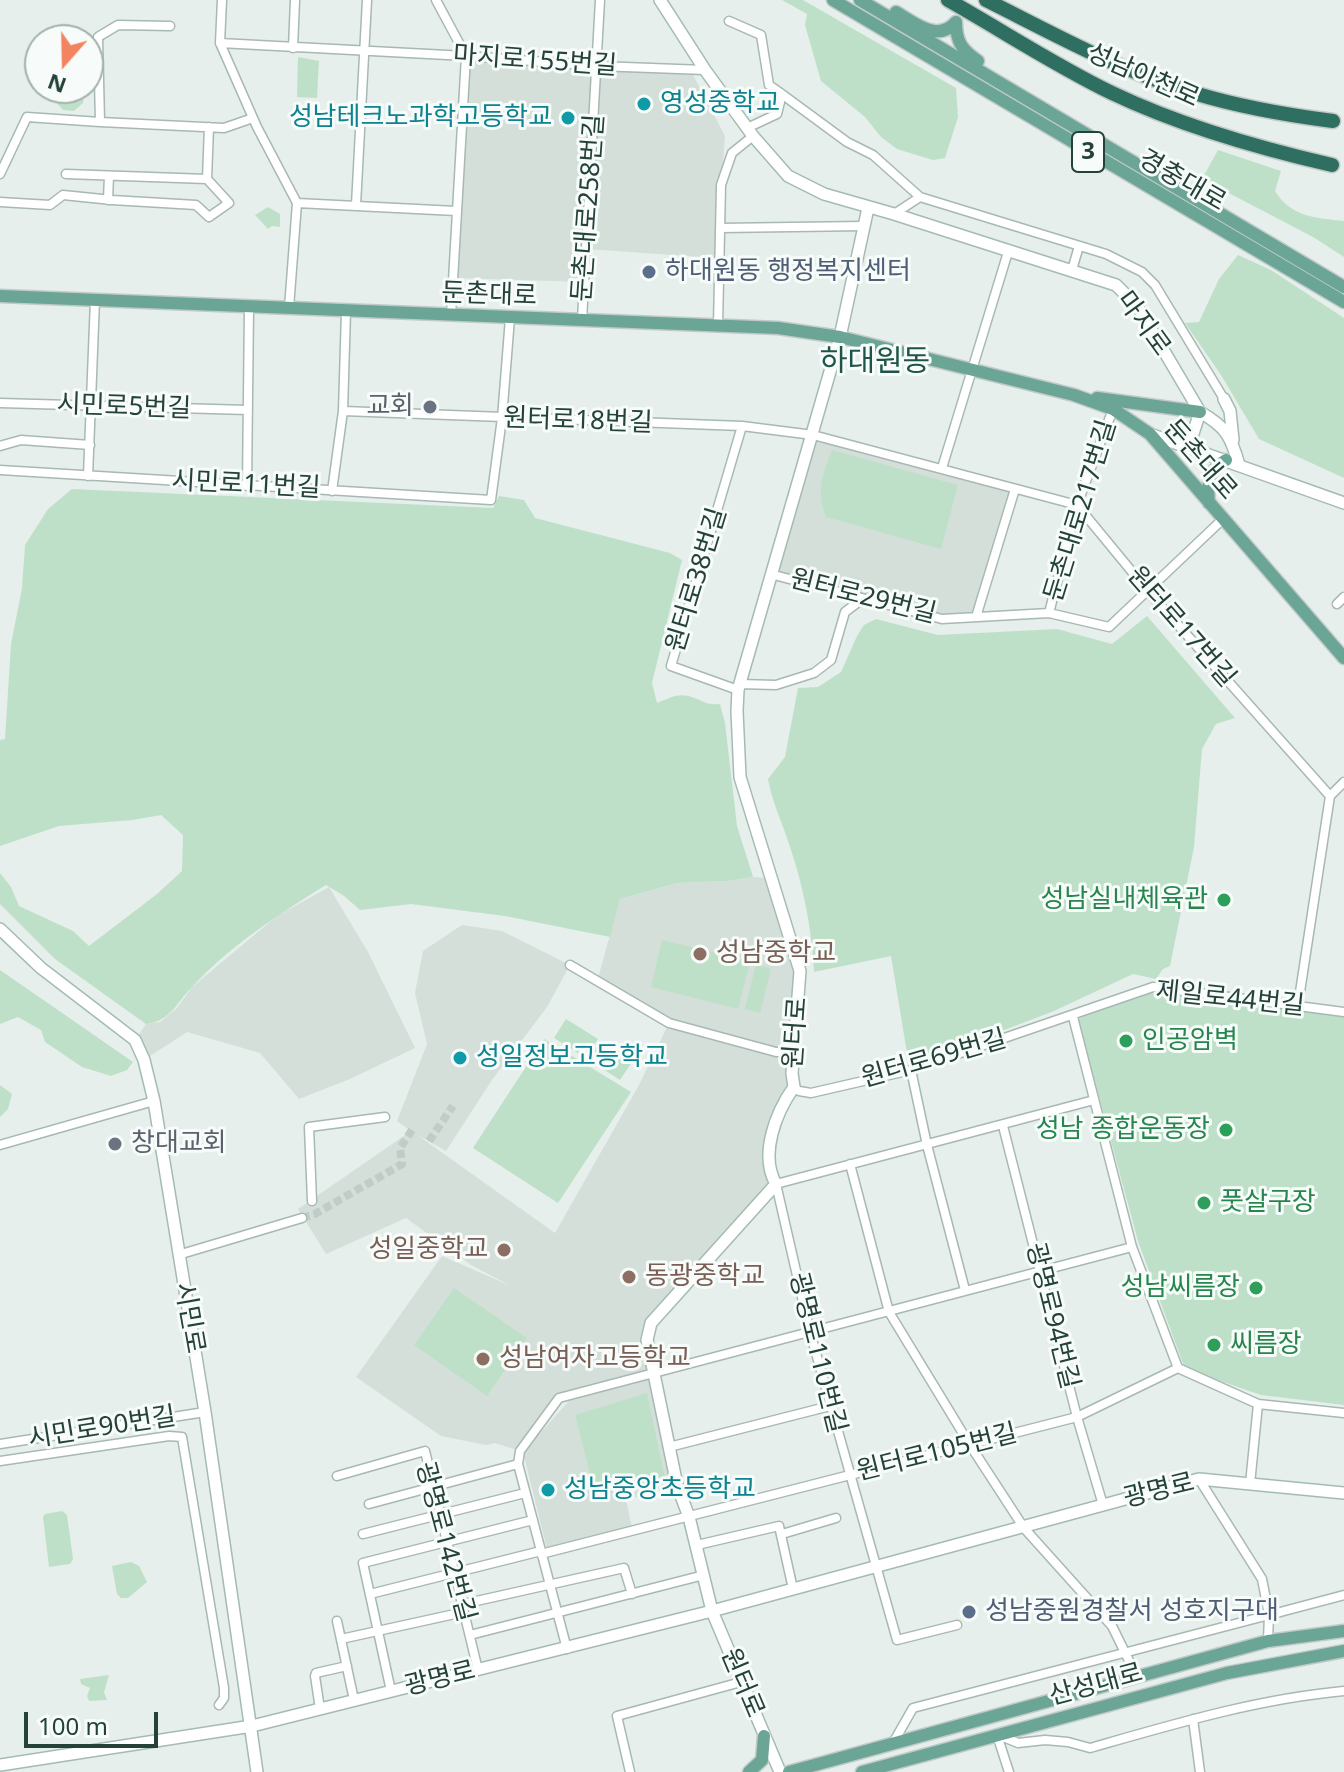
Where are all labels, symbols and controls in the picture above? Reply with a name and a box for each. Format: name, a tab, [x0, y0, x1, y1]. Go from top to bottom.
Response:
north arrow	[24, 24, 104, 104]
street label: 성남이천로	[1082, 37, 1204, 115]
street label: 마지로155번길	[452, 40, 618, 82]
text: N	[43, 68, 70, 102]
place label: 영성중학교	[660, 88, 780, 120]
marker: 영성중학교	[635, 95, 653, 113]
place label: 성남테크노과학고등학교	[289, 102, 552, 134]
marker: 성남테크노과학고등학교	[559, 109, 577, 127]
street label: 둔촌대로258번길	[567, 113, 611, 303]
road number: 3	[1072, 132, 1104, 172]
street label: 경충대로	[1133, 144, 1231, 218]
place label: 하대원동 행정복지센터	[665, 256, 911, 288]
marker: 하대원동 행정복지센터	[640, 263, 658, 281]
street label: 둔촌대로	[441, 278, 537, 312]
street label: 마지로	[1109, 286, 1177, 362]
district label: 하대원동	[820, 344, 930, 380]
street label: 시민로5번길	[56, 389, 192, 425]
place label: 교회	[366, 391, 414, 423]
marker: 교회	[421, 398, 439, 416]
street label: 원터로18번길	[503, 403, 653, 439]
street label: 둔촌대로	[1157, 414, 1243, 506]
street label: 둔촌대로217번길	[1039, 416, 1123, 606]
street label: 시민로11번길	[171, 466, 321, 504]
street label: 원터로38번길	[660, 504, 734, 656]
street label: 원터로17번길	[1120, 560, 1242, 694]
street label: 원터로29번길	[787, 564, 939, 630]
place label: 성남실내체육관	[1041, 884, 1208, 916]
marker: 성남실내체육관	[1215, 891, 1233, 909]
place label: 성남중학교	[716, 938, 836, 970]
marker: 성남중학교	[691, 945, 709, 963]
street label: 제일로44번길	[1154, 976, 1306, 1022]
street label: 원터로	[778, 996, 814, 1070]
street label: 원터로69번길	[858, 1023, 1010, 1095]
place label: 인공암벽	[1142, 1025, 1238, 1057]
marker: 인공암벽	[1117, 1032, 1135, 1050]
place label: 성일정보고등학교	[476, 1042, 667, 1074]
marker: 성일정보고등학교	[451, 1049, 469, 1067]
place label: 성남 종합운동장	[1036, 1114, 1210, 1146]
marker: 성남 종합운동장	[1217, 1121, 1235, 1139]
place label: 창대교회	[131, 1128, 227, 1160]
marker: 창대교회	[106, 1135, 124, 1153]
place label: 풋살구장	[1220, 1187, 1316, 1219]
marker: 풋살구장	[1195, 1194, 1213, 1212]
place label: 성일중학교	[368, 1234, 488, 1266]
street label: 광명로94번길	[1019, 1240, 1085, 1392]
marker: 성일중학교	[495, 1241, 513, 1259]
place label: 동광중학교	[645, 1261, 765, 1293]
marker: 동광중학교	[620, 1268, 638, 1286]
street label: 광명로110번길	[782, 1270, 852, 1436]
place label: 성남씨름장	[1120, 1272, 1240, 1304]
marker: 성남씨름장	[1247, 1279, 1265, 1297]
street label: 시민로	[167, 1280, 211, 1356]
place label: 씨름장	[1230, 1329, 1302, 1361]
marker: 씨름장	[1205, 1336, 1223, 1354]
place label: 성남여자고등학교	[499, 1343, 690, 1375]
marker: 성남여자고등학교	[474, 1350, 492, 1368]
street label: 시민로90번길	[26, 1401, 178, 1455]
street label: 원터로105번길	[854, 1418, 1020, 1488]
street label: 광명로142번길	[409, 1459, 481, 1625]
street label: 광명로	[1120, 1467, 1198, 1515]
place label: 성남중앙초등학교	[564, 1474, 755, 1506]
marker: 성남중앙초등학교	[539, 1481, 557, 1499]
place label: 성남중원경찰서 성호지구대	[985, 1596, 1279, 1628]
marker: 성남중원경찰서 성호지구대	[960, 1603, 978, 1621]
street label: 원터로	[714, 1644, 770, 1722]
street label: 광명로	[401, 1655, 479, 1703]
street label: 산성대로	[1046, 1658, 1146, 1712]
scale bar	[28, 1696, 162, 1746]
text: 100 m	[38, 1709, 108, 1742]

